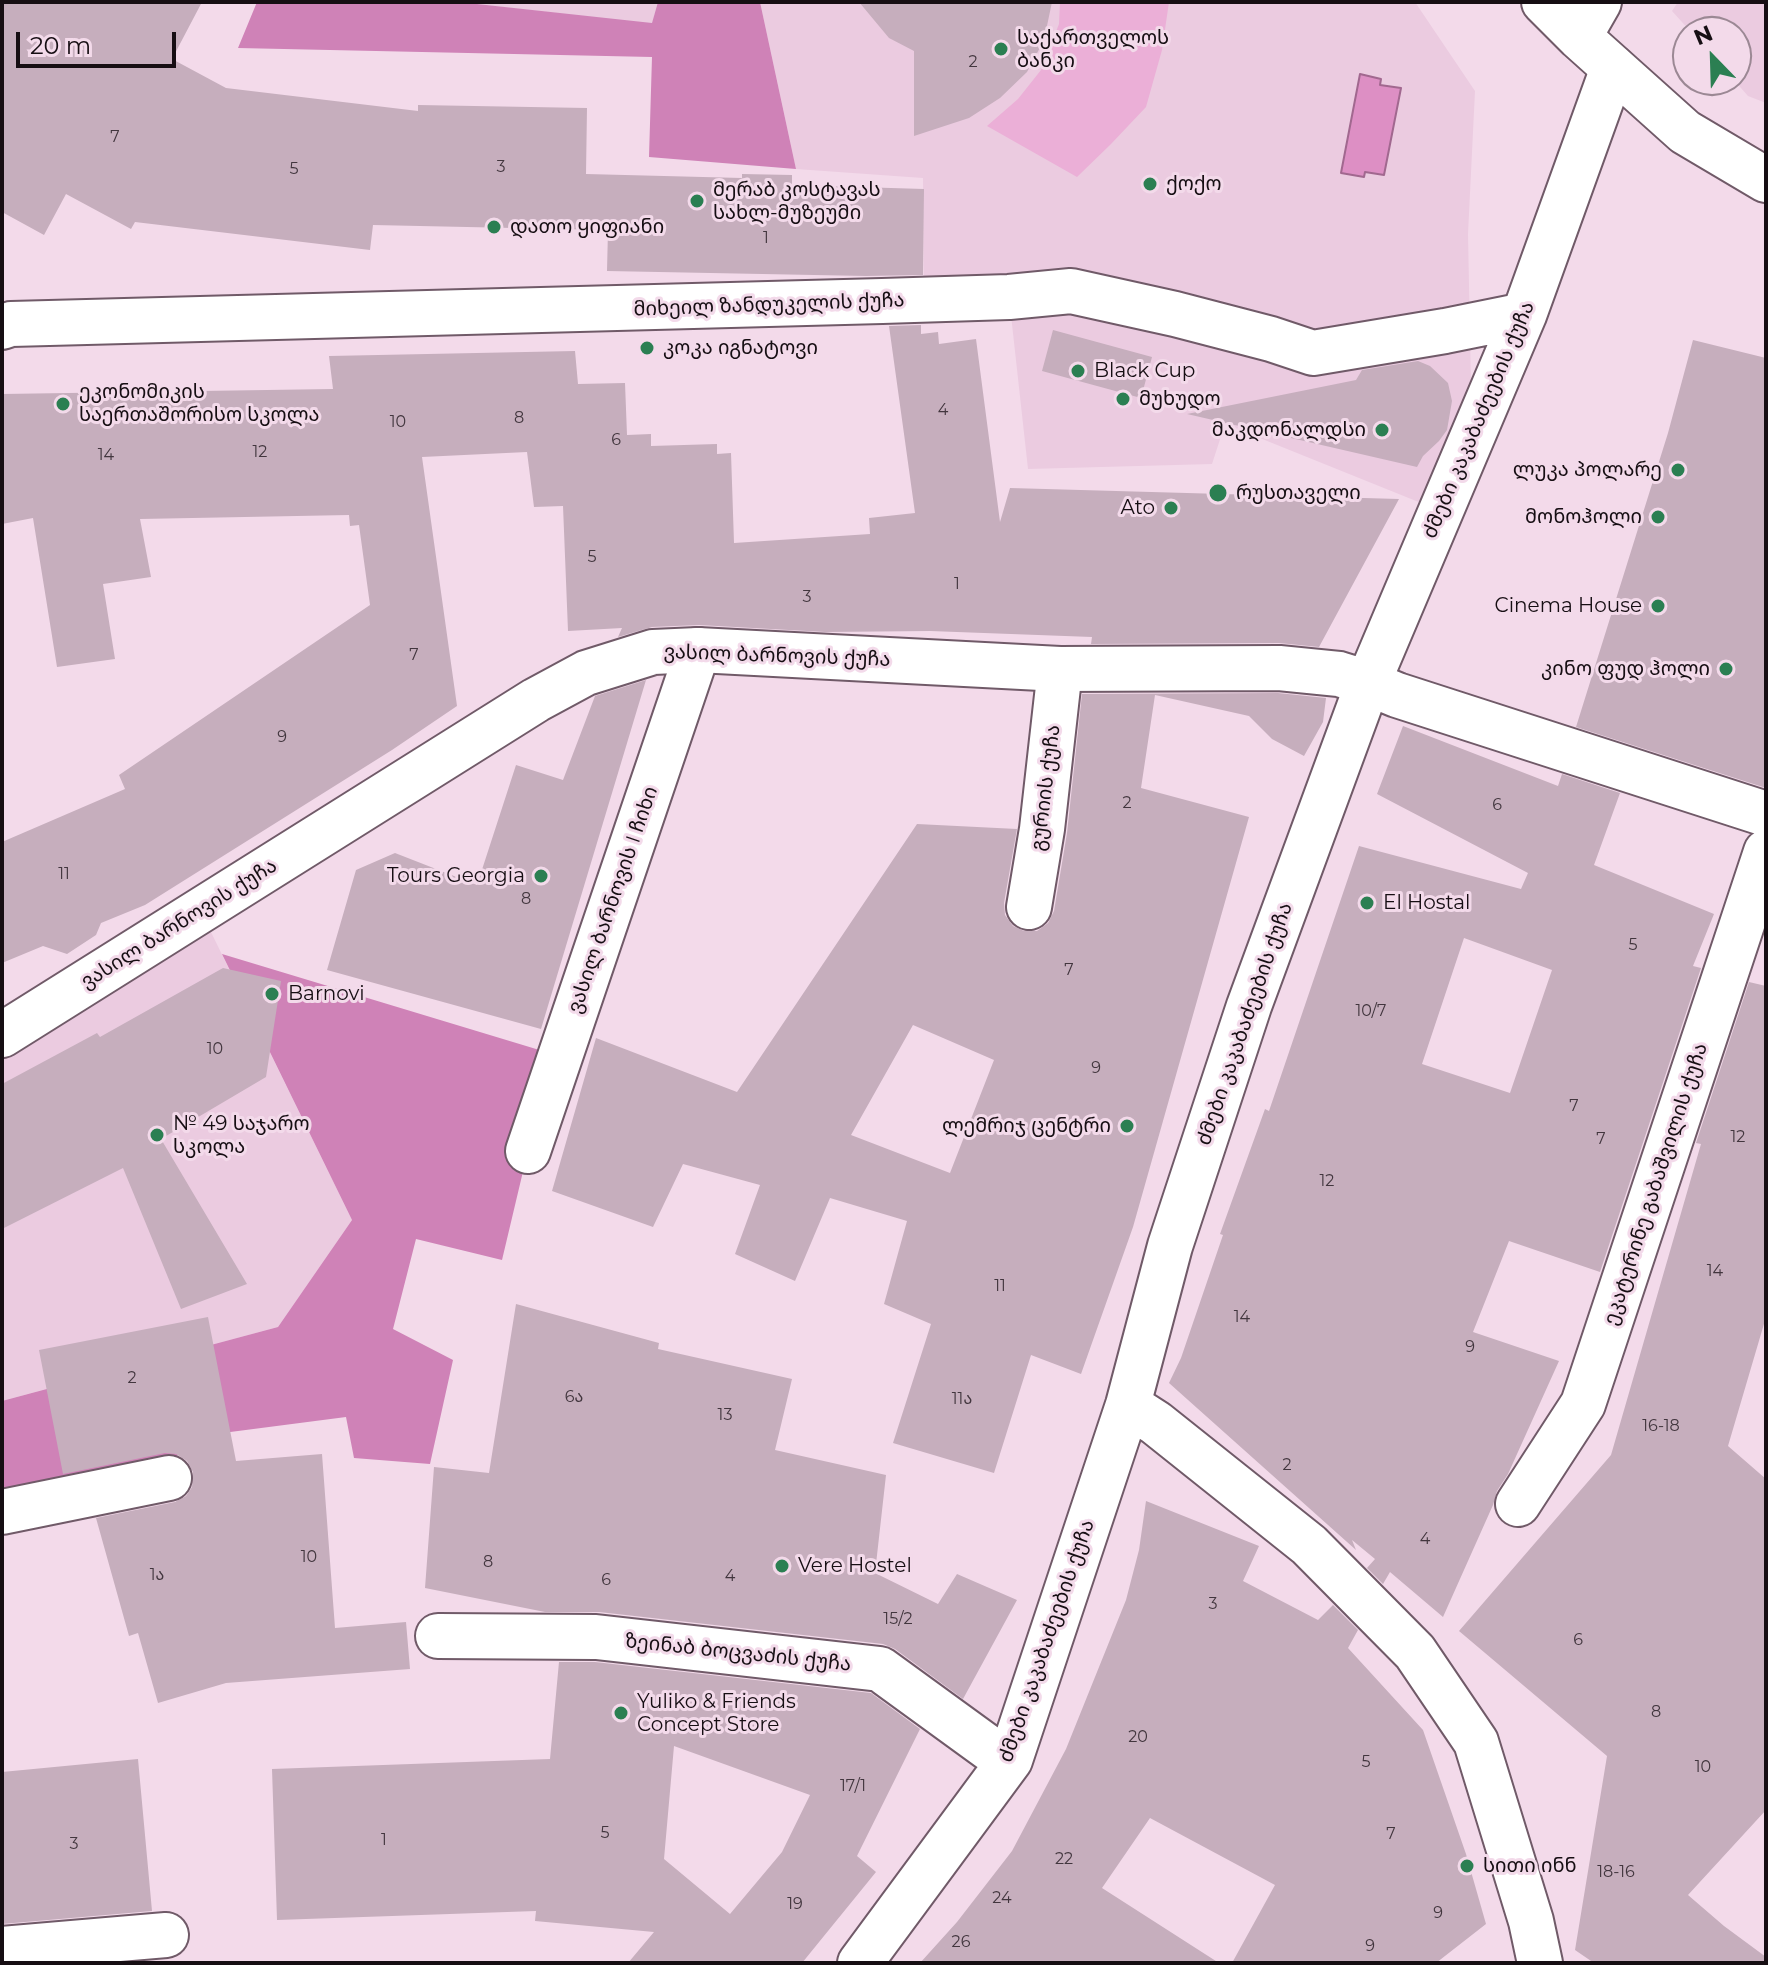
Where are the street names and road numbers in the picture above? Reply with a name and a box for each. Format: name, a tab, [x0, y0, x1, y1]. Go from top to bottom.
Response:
street label: მიხეილ ზანდუკელის ქუჩა	[633, 288, 905, 322]
street label: ძმები კაკაბაძეების ქუჩა	[1418, 298, 1540, 542]
street label: ვასილ ბარნოვის ქუჩა	[663, 640, 891, 672]
street label: გურიის ქუჩა	[1026, 723, 1066, 853]
street label: ვასილ ბარნოვის I ჩიხი	[563, 783, 663, 1017]
street label: ვასილ ბარნოვის ქუჩა	[76, 854, 282, 994]
street label: ძმები კაკაბაძეების ქუჩა	[1192, 900, 1298, 1148]
street label: ეკატერინე გაბაშვილის ქუჩა	[1599, 1040, 1713, 1328]
street label: ძმები კაკაბაძეების ქუჩა	[994, 1517, 1100, 1765]
street label: ზეინაბ ბოცვაძის ქუჩა	[624, 1629, 852, 1677]

